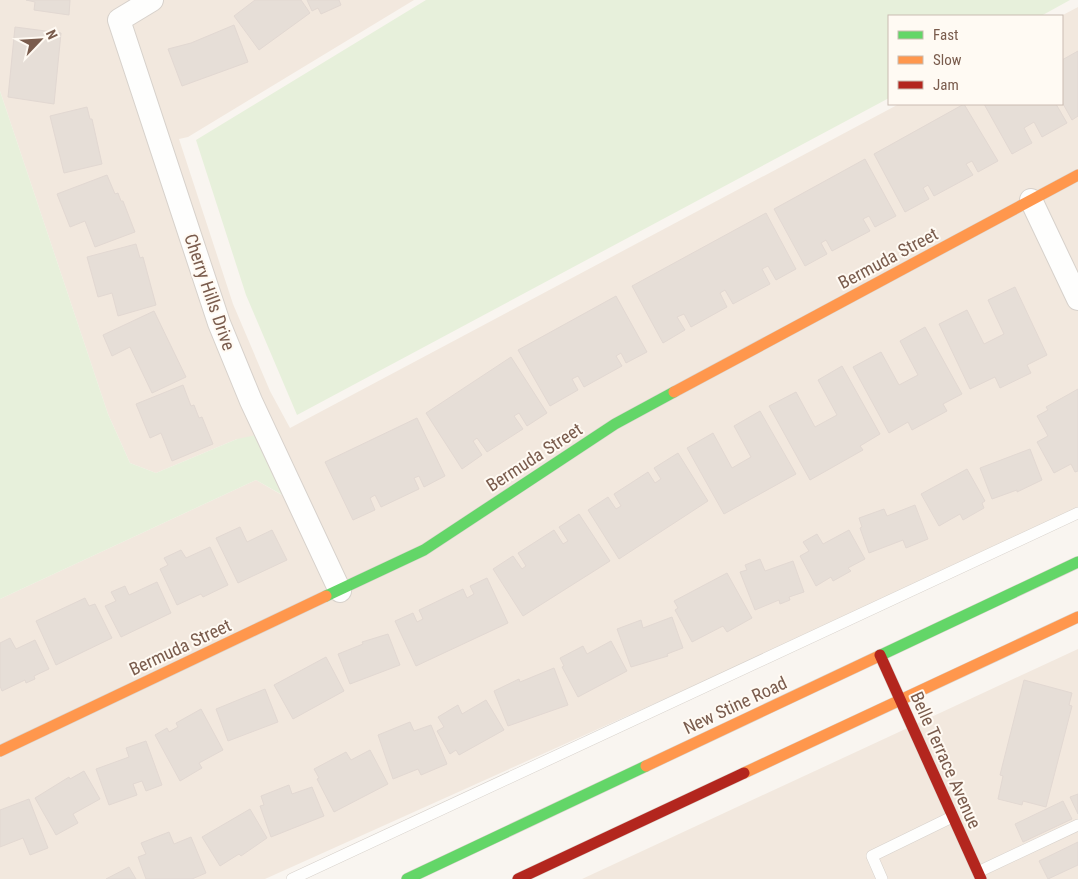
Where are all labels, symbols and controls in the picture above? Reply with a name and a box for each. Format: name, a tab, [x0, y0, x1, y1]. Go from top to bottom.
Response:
north arrow	[15, 15, 65, 65]
legend	[888, 15, 1063, 105]
text: Fast	[933, 26, 958, 44]
text: N	[43, 27, 61, 42]
text: Slow	[933, 51, 962, 69]
text: Jam	[933, 76, 959, 94]
street label: Bermuda Street	[835, 223, 941, 293]
street label: Cherry Hills Drive	[180, 231, 240, 353]
street label: Bermuda Street	[482, 418, 586, 496]
street label: Bermuda Street	[126, 614, 234, 680]
street label: New Stine Road	[680, 672, 790, 738]
street label: Belle Terrace Avenue	[906, 688, 986, 832]

